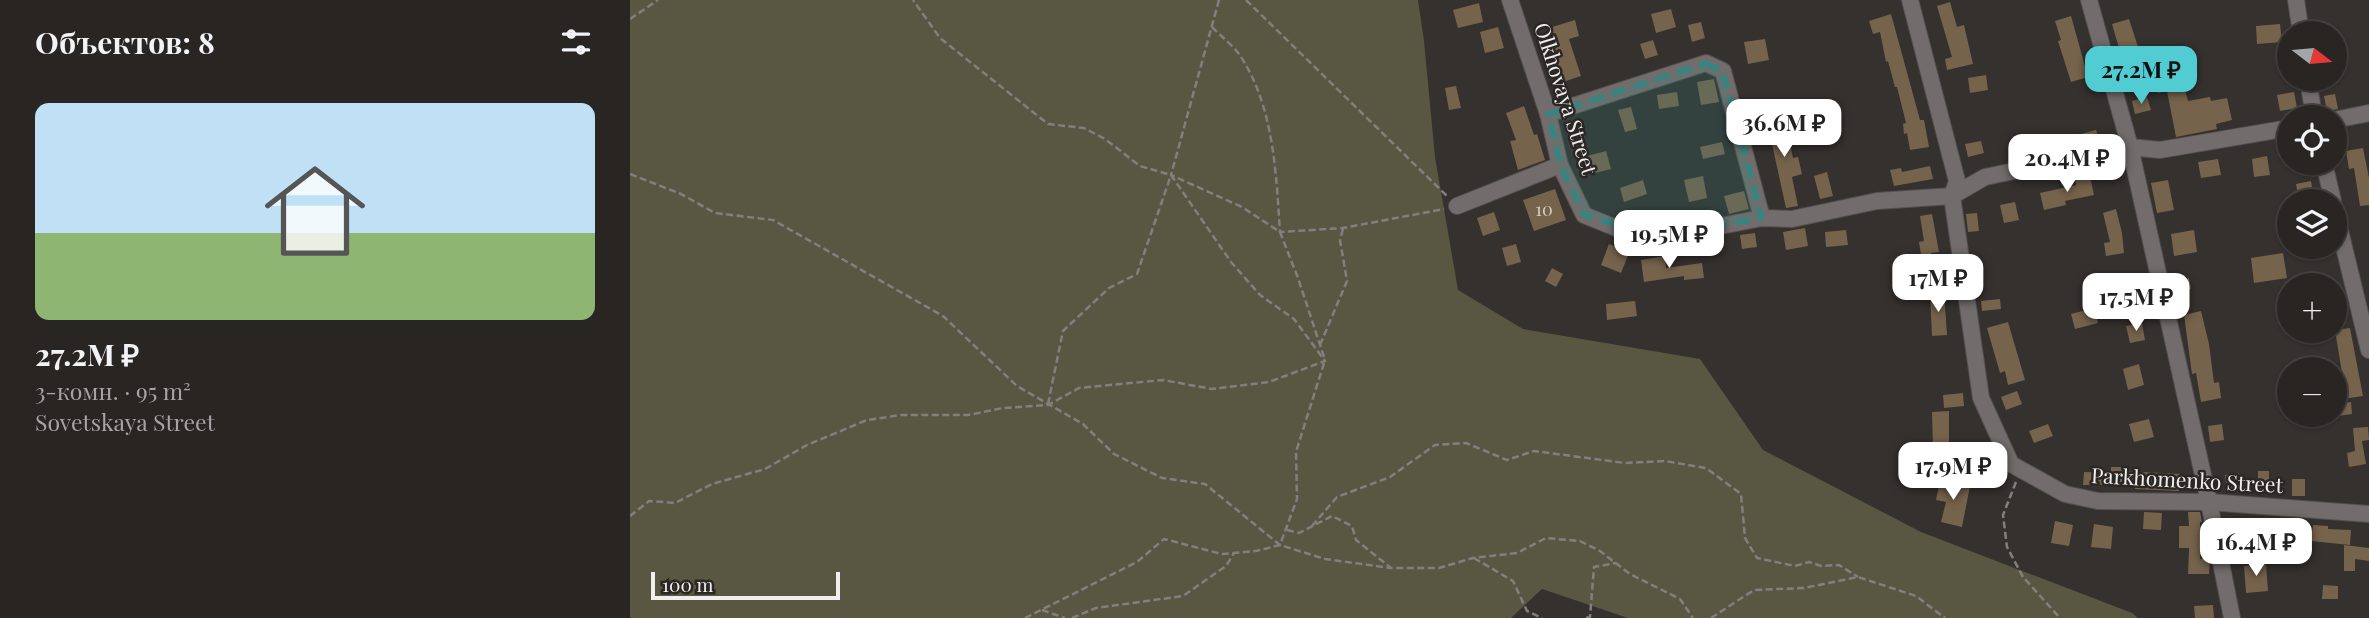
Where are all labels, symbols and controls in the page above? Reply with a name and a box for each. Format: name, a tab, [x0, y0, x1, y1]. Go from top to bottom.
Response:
street label: Olkhovaya Street	[1529, 19, 1605, 179]
north arrow	[2277, 21, 2347, 91]
map controls	[2277, 21, 2347, 427]
text: Объектов: 8	[35, 22, 215, 62]
icon: filters	[557, 23, 595, 61]
pin: 27.2M ₽	[2076, 46, 2206, 106]
text: 27.2M ₽	[2101, 53, 2181, 84]
pin: 36.6M ₽	[1719, 100, 1849, 159]
button: locate	[2277, 105, 2347, 175]
text: 36.6M ₽	[1742, 106, 1826, 137]
pin: 20.4M ₽	[2002, 134, 2132, 194]
text: 20.4M ₽	[2024, 141, 2110, 172]
icon: home	[252, 148, 378, 274]
button: layers	[2277, 189, 2347, 259]
house number: 10	[1535, 197, 1553, 221]
pin: 19.5M ₽	[1604, 210, 1734, 270]
text: 19.5M ₽	[1630, 217, 1708, 248]
pin: 17M ₽	[1889, 254, 1987, 314]
text: 17M ₽	[1908, 261, 1968, 292]
button: +	[2277, 273, 2347, 343]
pin: 17.5M ₽	[2071, 274, 2201, 333]
text: 17.5M ₽	[2099, 280, 2173, 311]
text: 27.2M ₽	[35, 334, 139, 374]
button: −	[2277, 357, 2347, 427]
text: 3-комн. · 95 m²	[35, 375, 191, 406]
text: Sovetskaya Street	[35, 406, 215, 437]
pin: 17.9M ₽	[1888, 442, 2018, 502]
text: 17.9M ₽	[1914, 449, 1992, 480]
street label: Parkhomenko Street	[2090, 460, 2284, 498]
pin: 16.4M ₽	[2191, 518, 2321, 578]
text: 16.4M ₽	[2216, 525, 2296, 556]
scale bar	[651, 569, 840, 601]
text: 100 m	[662, 571, 713, 597]

